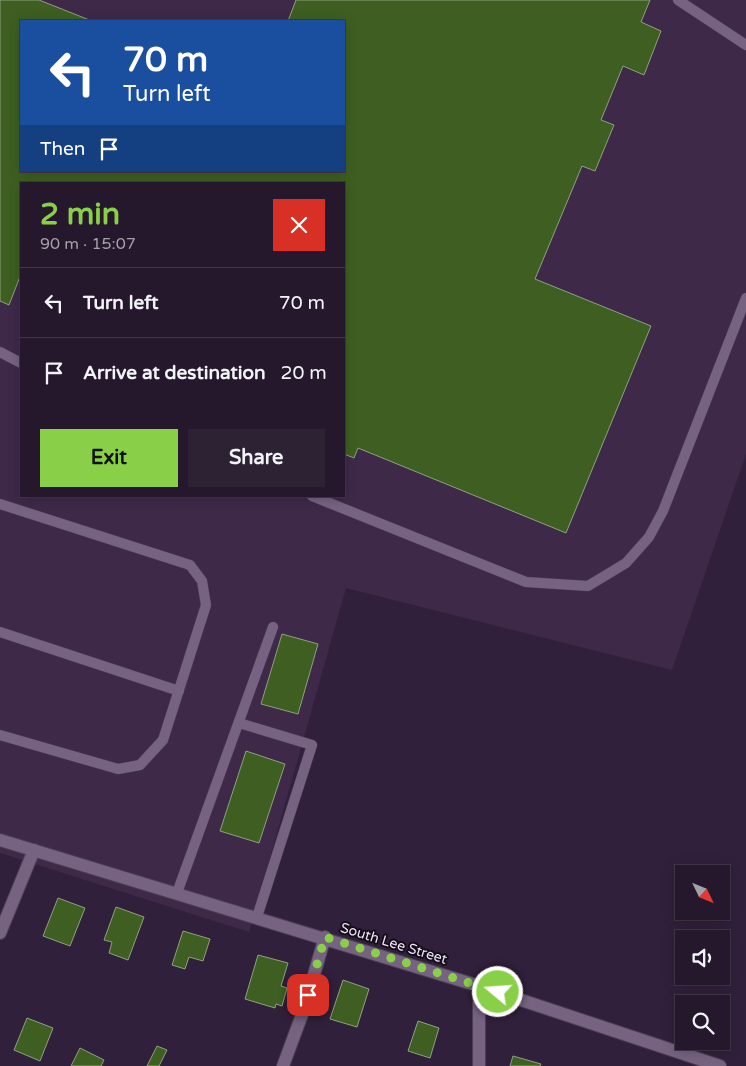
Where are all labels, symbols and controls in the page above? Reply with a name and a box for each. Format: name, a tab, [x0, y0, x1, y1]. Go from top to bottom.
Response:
text: 70 m	[123, 39, 208, 81]
icon: left	[40, 40, 105, 105]
text: Turn left	[123, 81, 211, 107]
icon: arrive	[95, 135, 123, 163]
text: Then	[40, 138, 85, 160]
text: 2 min	[40, 196, 120, 233]
button: close	[273, 199, 325, 251]
text: 90 m · 15:07	[40, 234, 136, 254]
icon: left	[40, 289, 68, 317]
text: Turn left	[83, 292, 159, 314]
text: 70 m	[279, 292, 325, 314]
icon: arrive	[40, 359, 68, 387]
text: Arrive at destination	[83, 362, 266, 384]
text: 20 m	[281, 362, 327, 384]
button: Exit	[40, 429, 178, 487]
button: Share	[188, 429, 325, 487]
north arrow	[675, 865, 730, 920]
map controls	[675, 865, 730, 1050]
street label: South Lee Street	[338, 919, 450, 968]
button: sound	[675, 930, 730, 985]
position arrow	[471, 965, 523, 1017]
pin	[287, 974, 329, 1016]
icon: arrive	[294, 981, 322, 1009]
button: search	[675, 995, 730, 1050]

